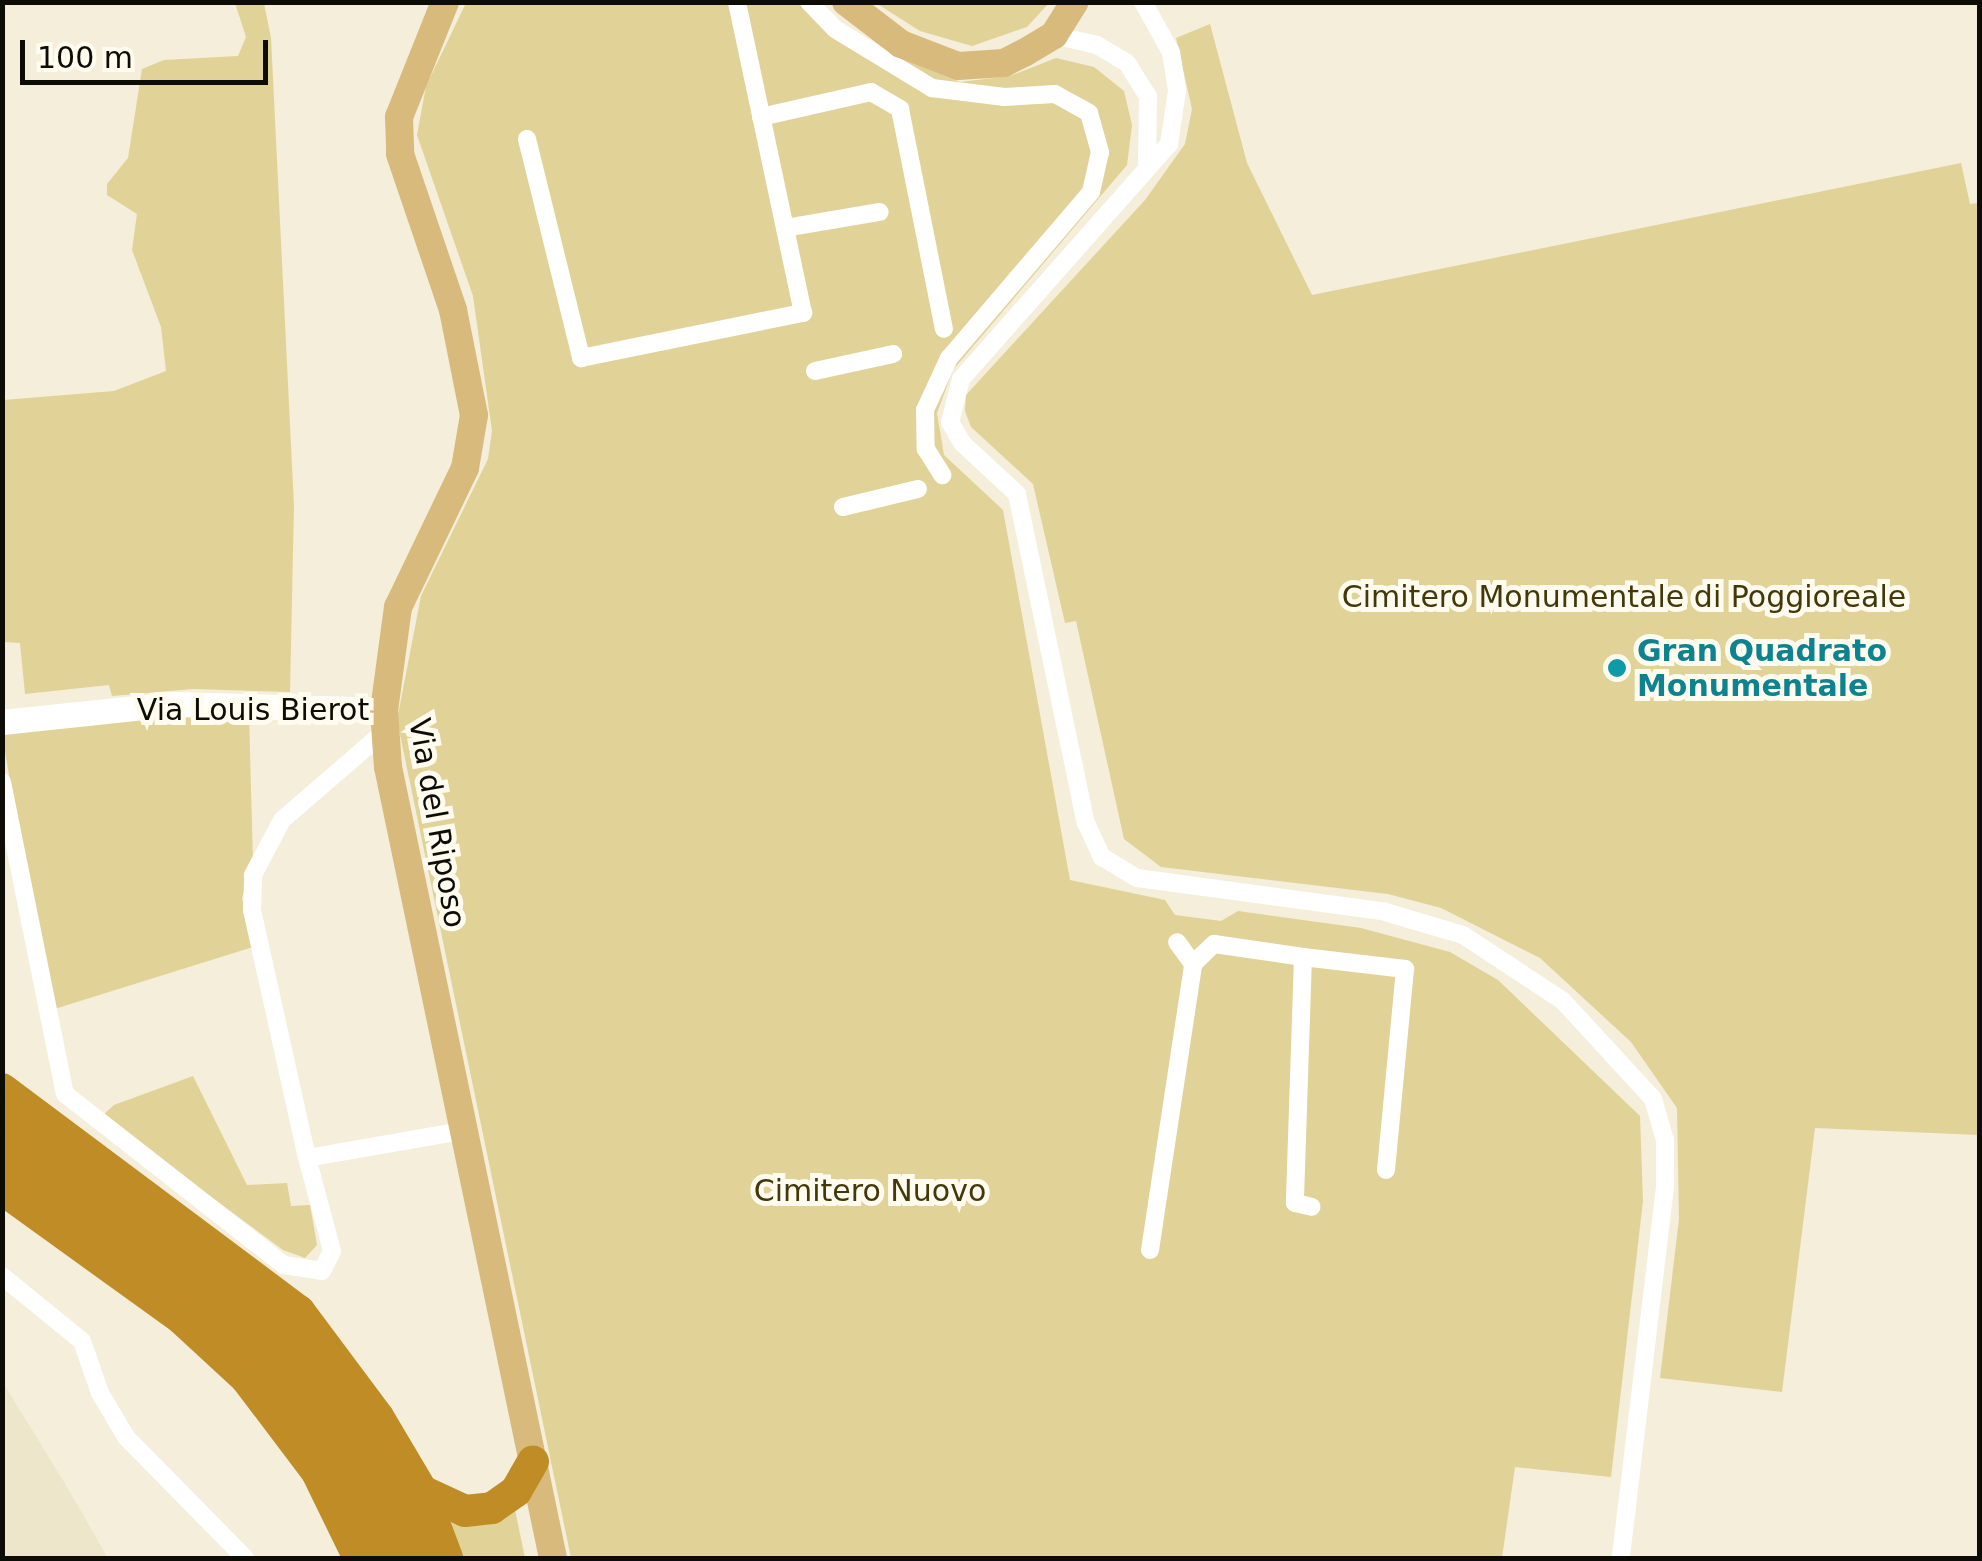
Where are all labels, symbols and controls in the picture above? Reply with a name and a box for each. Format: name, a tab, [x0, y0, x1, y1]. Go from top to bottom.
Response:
scale bar	[25, 20, 272, 82]
text: 100 m	[37, 40, 133, 75]
park label: Cimitero Monumentale di Poggioreale	[1342, 579, 1906, 615]
place label: Gran Quadrato Monumentale	[1637, 633, 1887, 704]
marker: Gran Quadrato Monumentale	[1606, 657, 1628, 679]
street label: Via Louis Bierot	[137, 692, 369, 728]
street label: Via del Riposo	[401, 715, 473, 931]
park label: Cimitero Nuovo	[754, 1173, 986, 1209]

